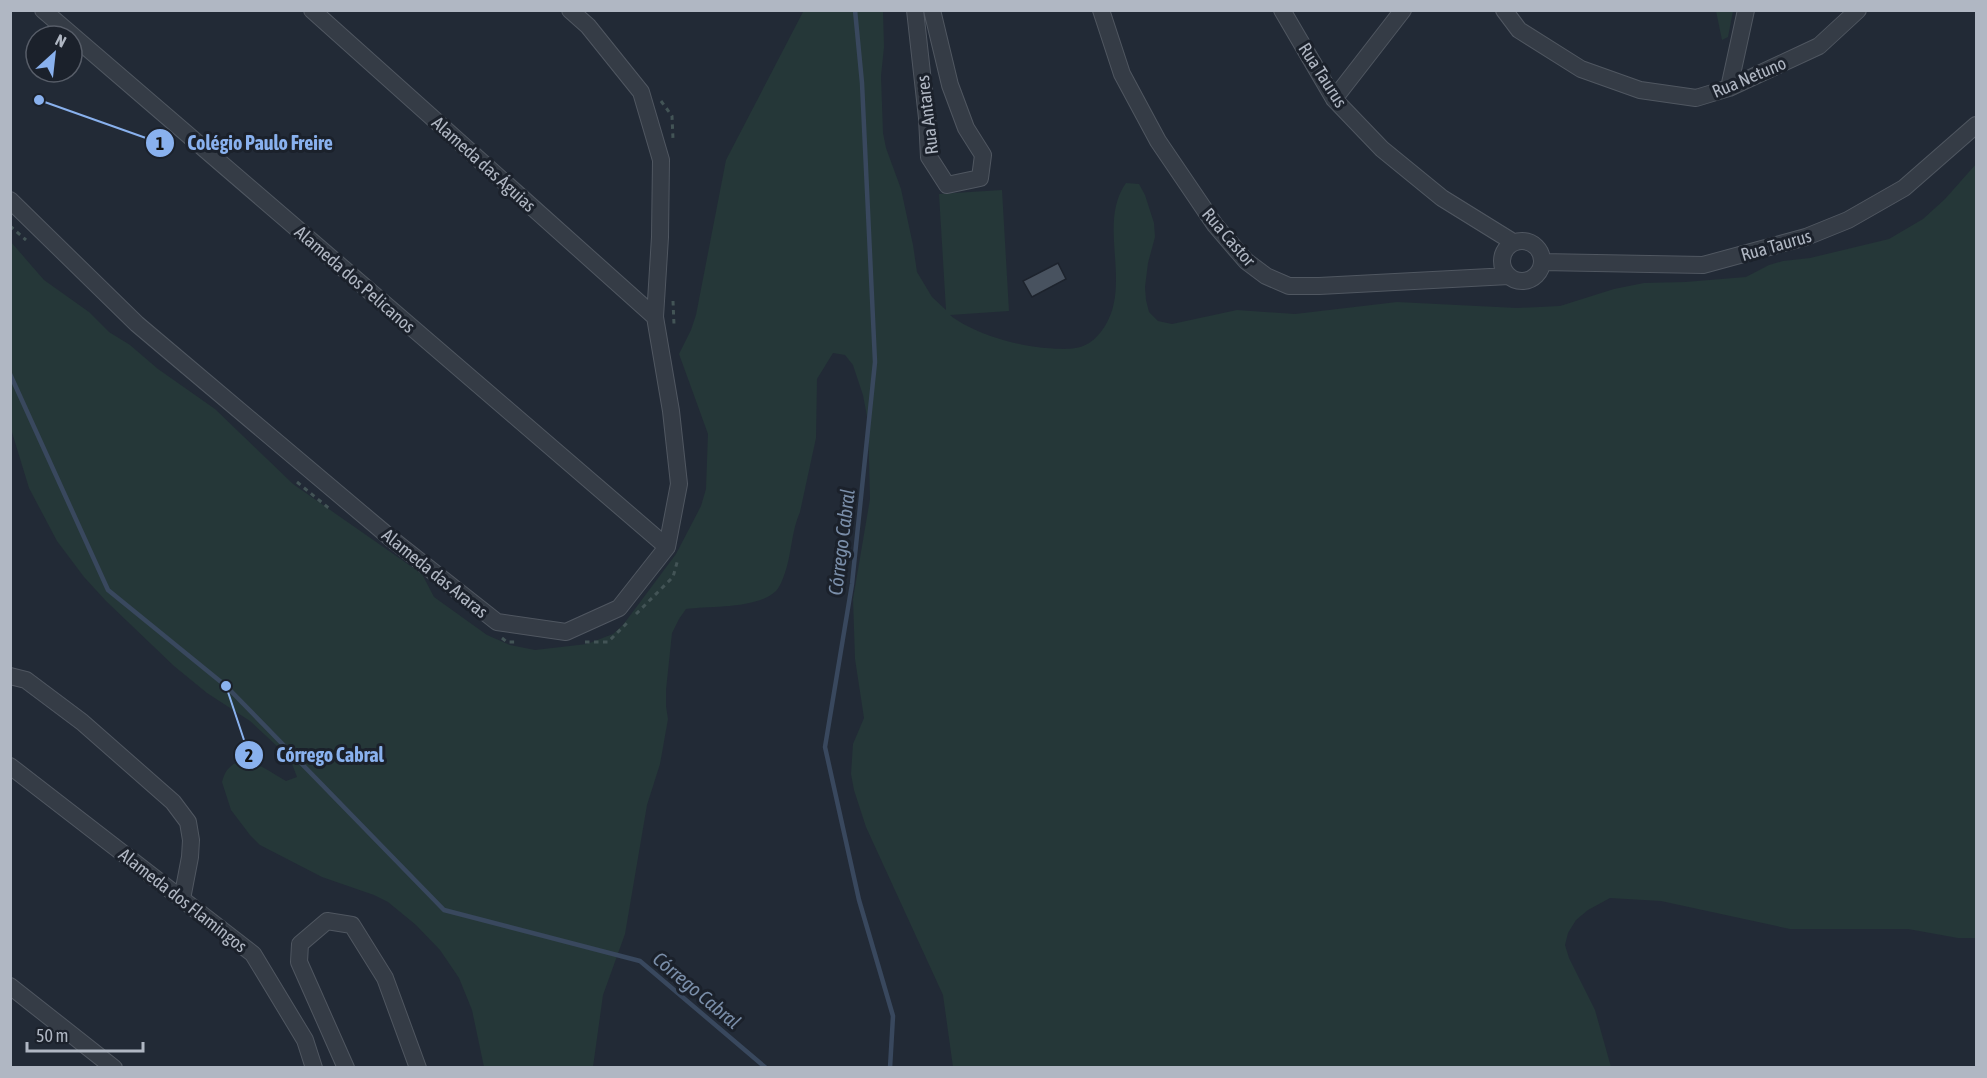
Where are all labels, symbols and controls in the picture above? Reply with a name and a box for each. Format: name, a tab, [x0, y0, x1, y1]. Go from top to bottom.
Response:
north arrow	[24, 24, 84, 84]
text: N	[53, 30, 69, 51]
street label: Rua Taurus	[1294, 39, 1352, 111]
street label: Rua Netuno	[1709, 52, 1789, 102]
street label: Rua Antares	[912, 74, 942, 156]
street label: Alameda das Águias	[428, 112, 540, 216]
callout: Colégio Paulo Freire	[145, 124, 345, 162]
text: Colégio Paulo Freire	[187, 131, 333, 154]
text: 1	[156, 133, 164, 154]
street label: Rua Castor	[1198, 204, 1260, 271]
street label: Alameda dos Pelicanos	[291, 221, 419, 337]
street label: Rua Taurus	[1738, 225, 1814, 265]
water label: Córrego Cabral	[823, 487, 859, 597]
street label: Alameda das Araras	[378, 524, 492, 622]
callout: Córrego Cabral	[234, 736, 396, 774]
text: Córrego Cabral	[276, 743, 384, 766]
text: 2	[245, 745, 253, 766]
street label: Alameda dos Flamingos	[115, 844, 251, 956]
water label: Córrego Cabral	[649, 947, 745, 1033]
scale bar	[27, 1015, 142, 1053]
text: 50 m	[36, 1025, 68, 1046]

